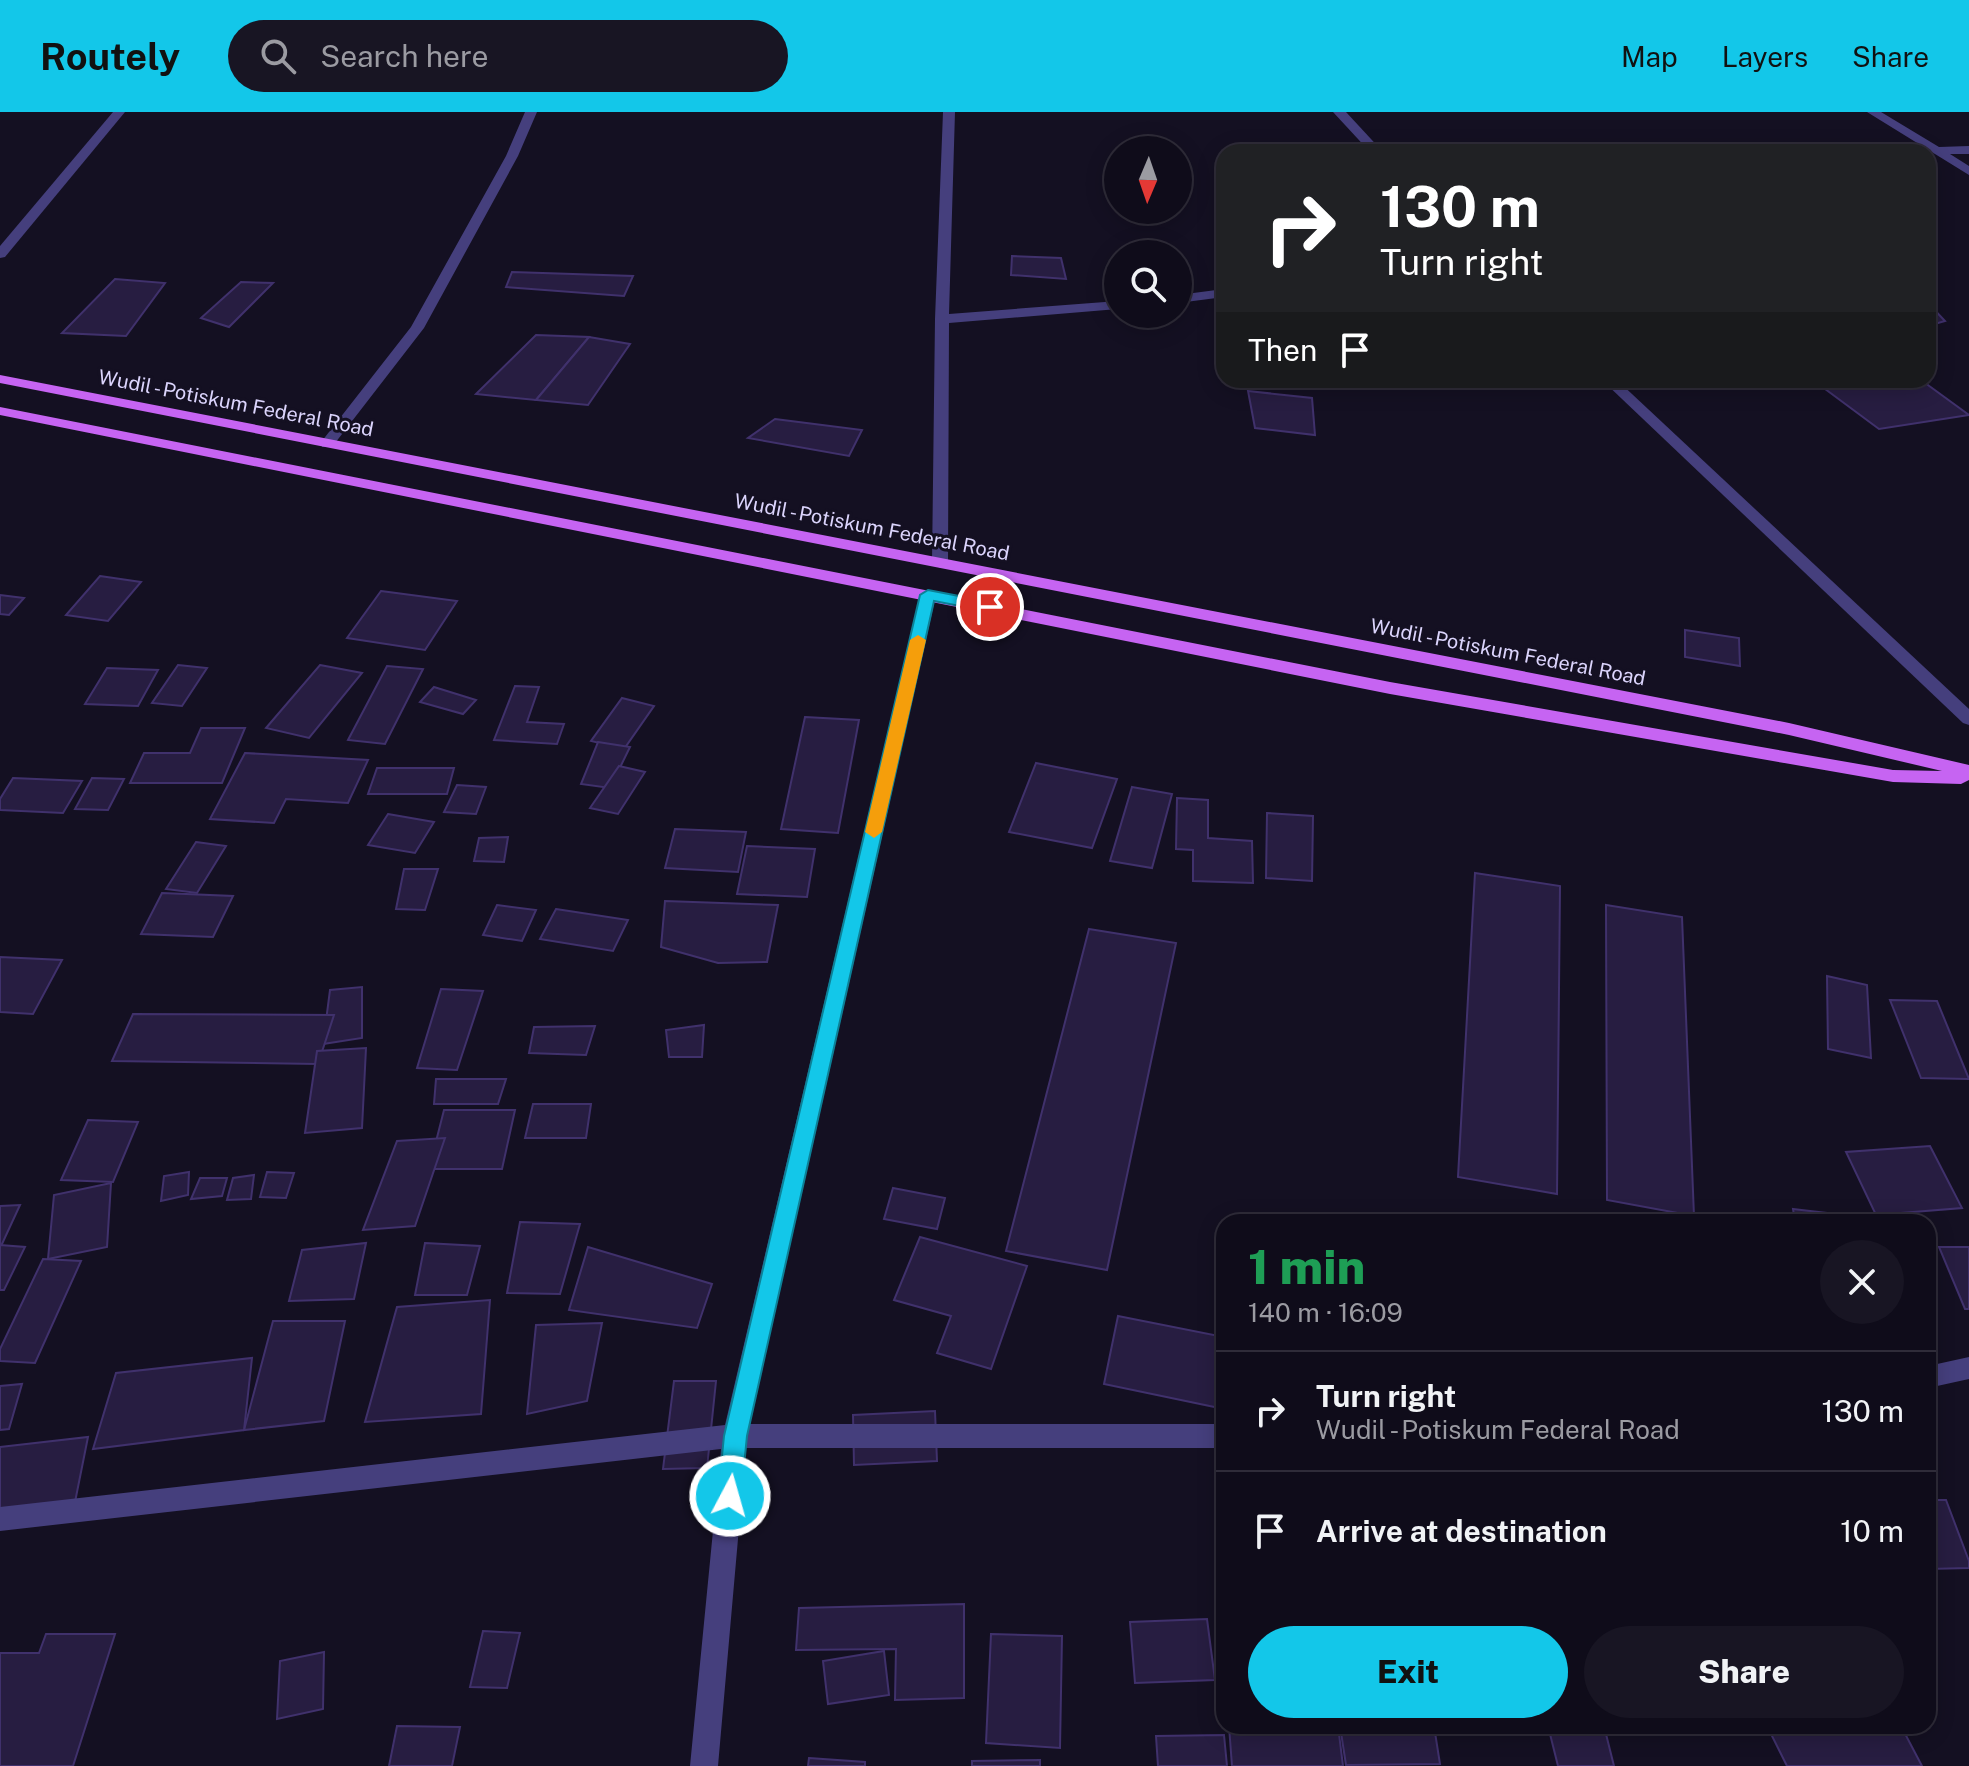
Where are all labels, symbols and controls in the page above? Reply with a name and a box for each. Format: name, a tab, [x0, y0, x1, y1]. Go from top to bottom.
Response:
search box	[228, 20, 788, 92]
text: Routely	[40, 34, 180, 79]
icon: search	[256, 34, 300, 78]
text: Search here	[320, 38, 489, 74]
text: Map	[1621, 40, 1678, 73]
text: Layers	[1722, 40, 1808, 73]
text: Share	[1852, 40, 1929, 73]
north arrow	[1104, 136, 1192, 224]
map controls	[1104, 136, 1192, 328]
text: 130 m	[1380, 174, 1540, 240]
icon: right	[1248, 176, 1352, 280]
button: search	[1104, 240, 1192, 328]
text: Turn right	[1380, 241, 1543, 283]
icon: arrive	[1333, 328, 1377, 372]
text: Then	[1248, 332, 1317, 368]
street label: Wudil - Potiskum Federal Road	[96, 365, 376, 441]
street label: Wudil - Potiskum Federal Road	[732, 489, 1012, 565]
pin	[956, 573, 1024, 641]
icon: arrive	[968, 585, 1012, 629]
street label: Wudil - Potiskum Federal Road	[1368, 614, 1648, 690]
text: 1 min	[1248, 1238, 1365, 1295]
button: close	[1820, 1240, 1904, 1324]
text: 140 m · 16:09	[1248, 1297, 1403, 1328]
text: Turn right	[1316, 1378, 1456, 1414]
icon: right	[1248, 1389, 1292, 1433]
text: 130 m	[1821, 1393, 1904, 1429]
text: Wudil - Potiskum Federal Road	[1316, 1414, 1680, 1445]
position arrow	[688, 1454, 772, 1538]
icon: arrive	[1248, 1509, 1292, 1553]
text: Arrive at destination	[1316, 1513, 1607, 1549]
text: 10 m	[1840, 1513, 1904, 1549]
button: Exit	[1248, 1626, 1568, 1718]
button: Share	[1584, 1626, 1904, 1718]

